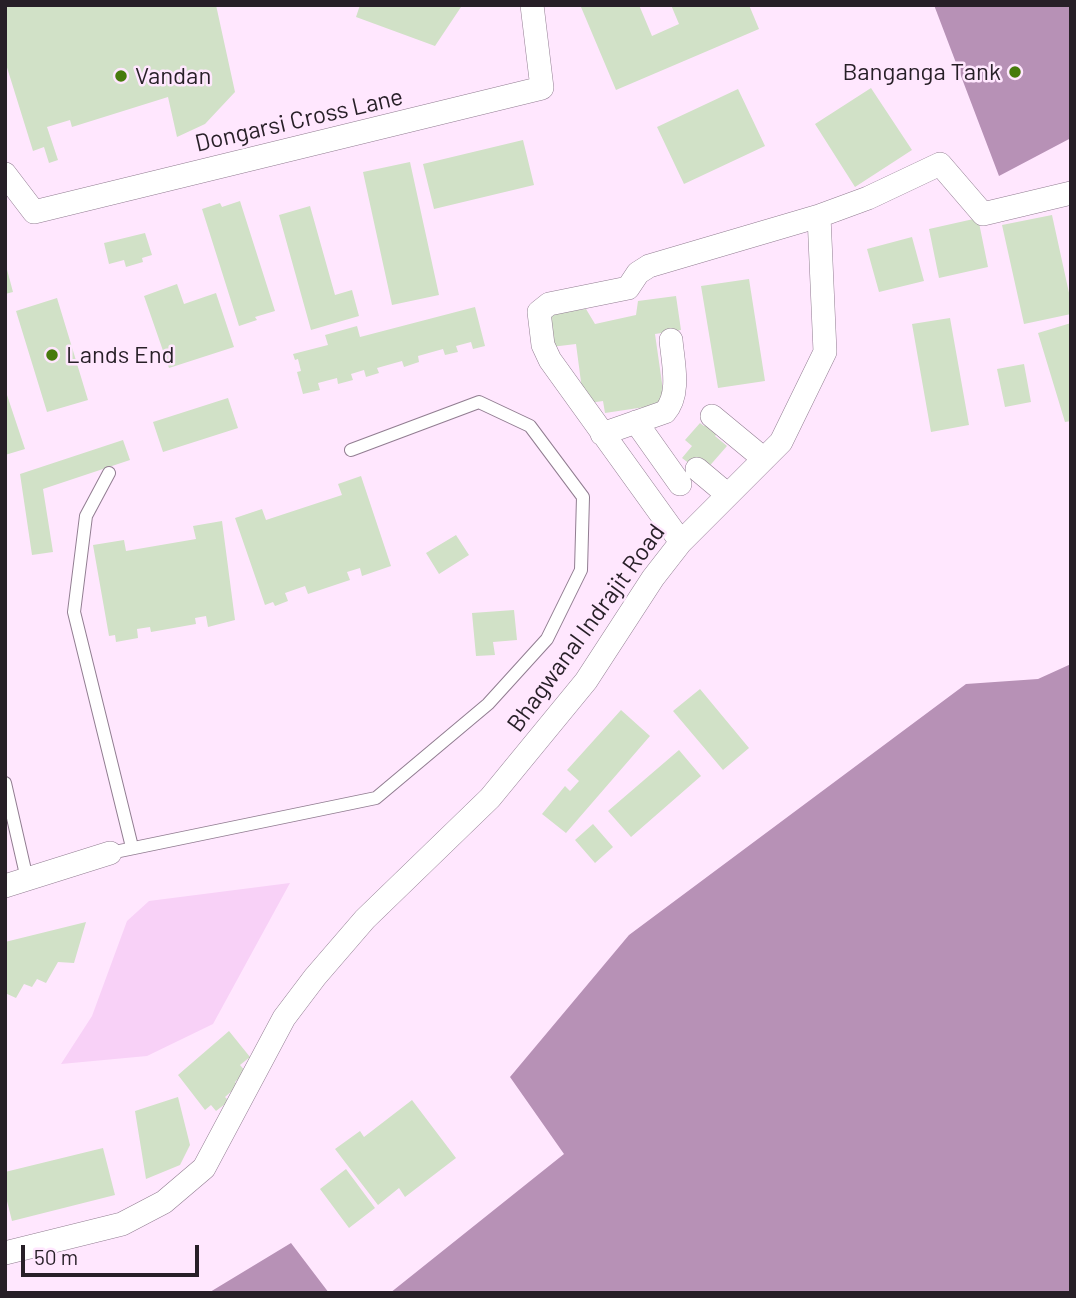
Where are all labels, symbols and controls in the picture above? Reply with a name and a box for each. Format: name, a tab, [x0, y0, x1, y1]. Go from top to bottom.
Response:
place label: Banganga Tank	[842, 58, 1001, 86]
place label: Vandan	[135, 62, 211, 90]
marker: Banganga Tank	[1007, 64, 1023, 80]
marker: Vandan	[113, 68, 129, 84]
street label: Dongarsi Cross Lane	[192, 82, 406, 158]
place label: Lands End	[66, 341, 175, 369]
marker: Lands End	[44, 347, 60, 363]
street label: Bhagwanal Indrajit Road	[501, 519, 671, 737]
scale bar	[24, 1232, 203, 1276]
text: 50 m	[34, 1244, 78, 1269]

